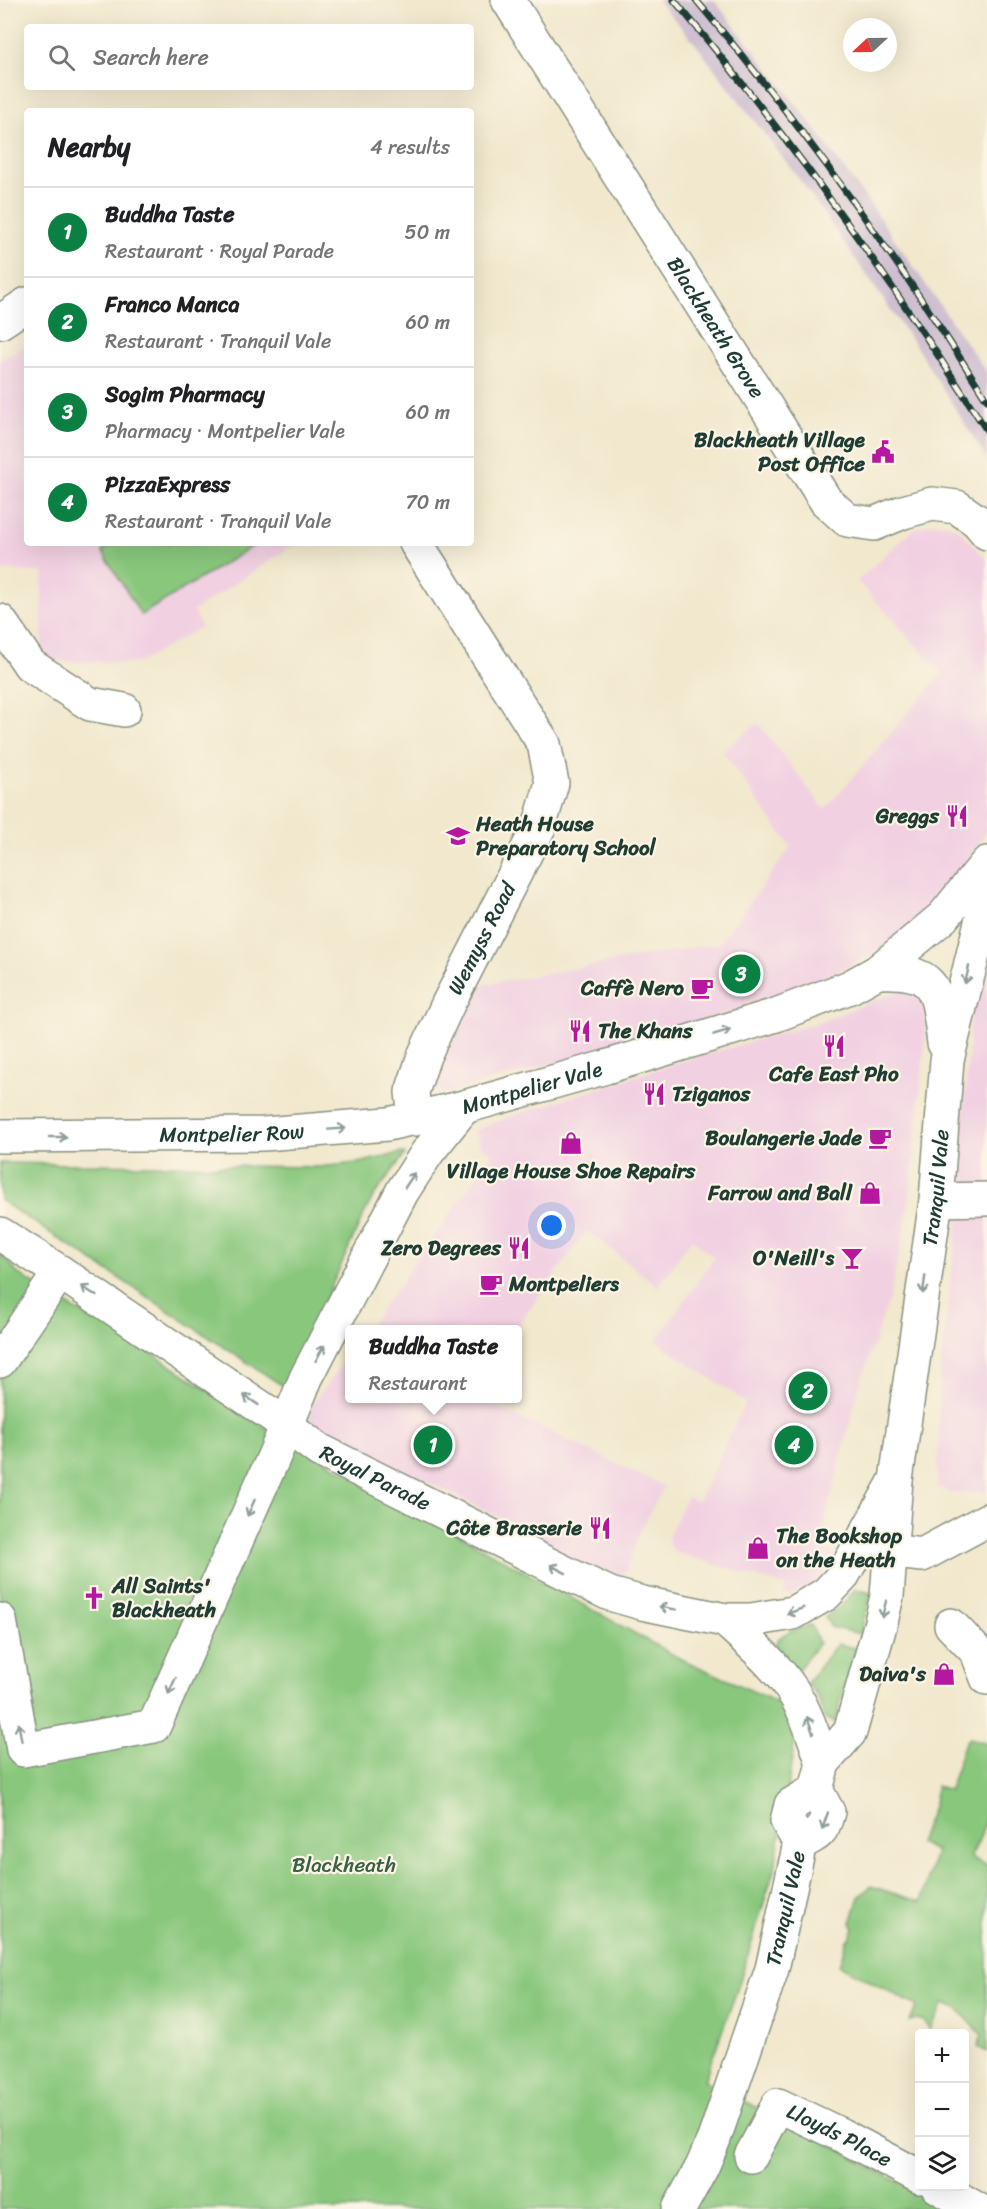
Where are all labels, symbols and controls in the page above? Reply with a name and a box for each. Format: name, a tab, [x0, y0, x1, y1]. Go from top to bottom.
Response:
north arrow	[843, 18, 897, 72]
search box	[24, 24, 474, 90]
text: Search here	[93, 38, 209, 77]
icon: search	[45, 41, 78, 74]
text: Nearby	[48, 124, 130, 170]
text: 4 results	[370, 130, 450, 165]
text: Buddha Taste	[105, 195, 235, 234]
text: 1	[63, 215, 72, 250]
text: 50 m	[405, 215, 450, 250]
text: Restaurant · Royal Parade	[105, 234, 334, 269]
street label: Blackheath Grove	[656, 249, 776, 407]
text: Franco Manca	[105, 285, 240, 324]
text: 2	[62, 305, 73, 340]
text: 60 m	[405, 305, 450, 340]
text: Restaurant · Tranquil Vale	[105, 324, 331, 359]
text: Sogim Pharmacy	[105, 375, 265, 414]
text: 3	[62, 395, 73, 430]
text: 60 m	[405, 395, 450, 430]
text: Pharmacy · Montpelier Vale	[105, 414, 345, 449]
place label: Blackheath Village Post Office	[694, 421, 866, 483]
public building icon: Blackheath Village Post Office	[870, 439, 896, 465]
text: PizzaExpress	[105, 465, 230, 504]
text: 4	[61, 485, 74, 520]
text: 70 m	[405, 485, 450, 520]
text: Restaurant · Tranquil Vale	[105, 504, 331, 539]
place label: Greggs	[875, 797, 940, 835]
restaurant icon: Greggs	[944, 803, 970, 829]
place label: Heath House Preparatory School	[475, 805, 657, 867]
school or university icon: Heath House Preparatory School	[445, 823, 471, 849]
street label: Wemyss Road	[437, 874, 528, 1002]
pin: 3	[722, 952, 760, 996]
one-way arrow	[960, 965, 972, 984]
place label: Caffè Nero	[580, 969, 685, 1007]
cafe icon: Caffè Nero	[689, 975, 715, 1001]
place label: The Khans	[598, 1012, 694, 1050]
restaurant icon: The Khans	[567, 1018, 593, 1044]
one-way arrow	[712, 1026, 731, 1037]
restaurant icon: Cafe East Pho	[821, 1033, 847, 1059]
street label: Montpelier Vale	[457, 1050, 607, 1126]
place label: Cafe East Pho	[768, 1055, 899, 1093]
place label: Tziganos	[672, 1075, 752, 1113]
restaurant icon: Tziganos	[641, 1081, 667, 1107]
street label: Montpelier Row	[159, 1112, 306, 1154]
place label: Boulangerie Jade	[705, 1119, 862, 1157]
one-way arrow	[327, 1123, 347, 1134]
cafe icon: Boulangerie Jade	[867, 1125, 893, 1151]
street label: Tranquil Vale	[911, 1128, 961, 1249]
shop icon: Village House Shoe Repairs	[558, 1130, 584, 1156]
one-way arrow	[48, 1131, 68, 1143]
place label: Village House Shoe Repairs	[447, 1152, 696, 1190]
one-way arrow	[404, 1172, 416, 1189]
place label: Farrow and Ball	[707, 1174, 853, 1212]
shop icon: Farrow and Ball	[857, 1180, 883, 1206]
your location	[537, 1211, 566, 1240]
place label: Zero Degrees	[380, 1229, 502, 1267]
restaurant icon: Zero Degrees	[506, 1235, 532, 1261]
place label: O'Neill's	[753, 1239, 834, 1277]
bar icon: O'Neill's	[839, 1245, 865, 1271]
place label: Montpeliers	[508, 1265, 619, 1303]
cafe icon: Montpeliers	[478, 1271, 504, 1297]
one-way arrow	[918, 1274, 929, 1294]
one-way arrow	[81, 1285, 98, 1297]
popup	[345, 1325, 522, 1403]
text: Buddha Taste	[369, 1327, 498, 1366]
one-way arrow	[315, 1344, 326, 1362]
text: Restaurant	[369, 1366, 468, 1401]
pin: 2	[788, 1368, 828, 1414]
one-way arrow	[242, 1394, 259, 1407]
pin: 1	[414, 1422, 452, 1468]
pin: 4	[774, 1422, 814, 1468]
street label: Royal Parade	[313, 1434, 438, 1522]
one-way arrow	[245, 1498, 257, 1516]
place label: Côte Brasserie	[446, 1509, 582, 1547]
restaurant icon: Côte Brasserie	[587, 1515, 613, 1541]
place label: The Bookshop on the Heath	[776, 1517, 903, 1579]
shop icon: The Bookshop on the Heath	[745, 1535, 771, 1561]
one-way arrow	[549, 1563, 567, 1574]
place label: All Saints' Blackheath	[111, 1567, 216, 1629]
church icon: All Saints' Blackheath	[81, 1585, 107, 1611]
one-way arrow	[877, 1599, 889, 1618]
one-way arrow	[659, 1602, 678, 1613]
one-way arrow	[786, 1606, 805, 1617]
place label: Daiva's	[859, 1655, 926, 1693]
shop icon: Daiva's	[931, 1661, 957, 1687]
one-way arrow	[166, 1676, 177, 1694]
one-way arrow	[803, 1716, 814, 1734]
one-way arrow	[14, 1723, 25, 1743]
one-way arrow	[818, 1811, 829, 1830]
park label: Blackheath	[292, 1846, 396, 1884]
street label: Tranquil Vale	[754, 1847, 817, 1970]
map controls	[915, 2029, 969, 2191]
button: +	[915, 2029, 969, 2083]
button: −	[915, 2083, 969, 2137]
street label: Lloyds Place	[780, 2093, 899, 2178]
button: layers	[915, 2137, 969, 2191]

